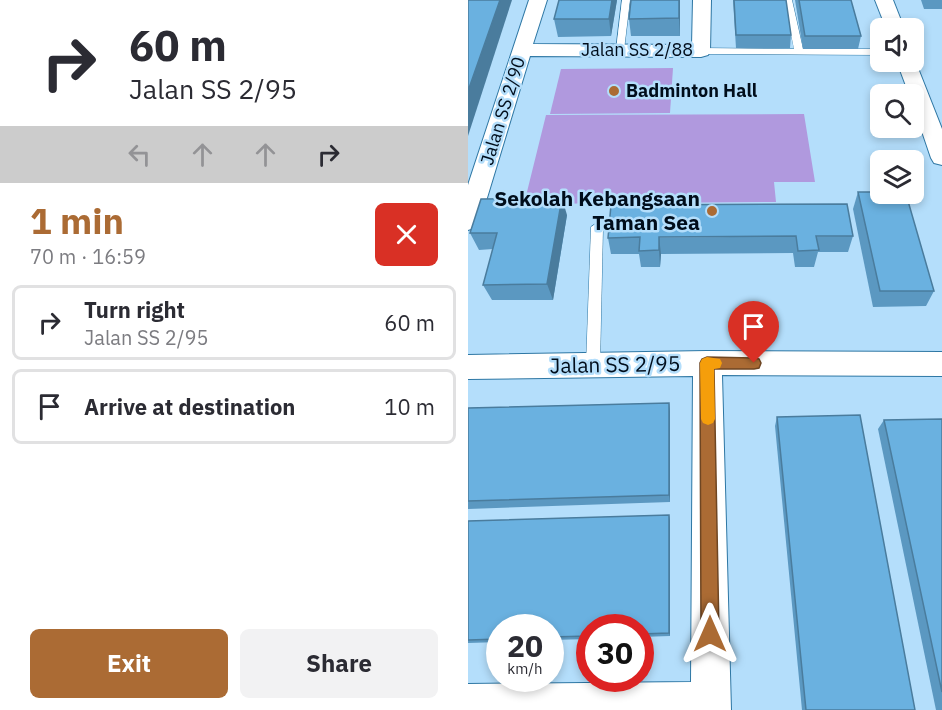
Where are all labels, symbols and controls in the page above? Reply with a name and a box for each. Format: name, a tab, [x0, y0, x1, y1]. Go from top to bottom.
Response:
text: 60 m	[129, 18, 227, 73]
map controls	[870, 18, 924, 204]
button: sound	[870, 18, 924, 72]
icon: right	[30, 24, 108, 102]
street label: Jalan SS 2/88	[581, 38, 693, 61]
street label: Jalan SS 2/90	[475, 54, 530, 168]
text: Jalan SS 2/95	[129, 71, 297, 106]
place label: Badminton Hall	[626, 79, 758, 102]
marker: Badminton Hall	[607, 84, 621, 98]
button: search	[870, 84, 924, 138]
icon: left	[123, 138, 156, 171]
icon: ahead	[186, 138, 219, 171]
icon: ahead	[249, 138, 282, 171]
icon: right	[312, 138, 345, 171]
button: layers	[870, 150, 924, 204]
place label: Sekolah Kebangsaan Taman Sea	[494, 184, 700, 236]
text: 1 min	[30, 197, 124, 244]
button: close	[375, 203, 438, 266]
marker: Sekolah Kebangsaan Taman Sea	[705, 204, 719, 218]
text: 70 m · 16:59	[30, 243, 146, 270]
text: Turn right	[84, 295, 185, 324]
pin	[728, 301, 779, 363]
icon: right	[33, 306, 66, 339]
text: 60 m	[384, 308, 435, 337]
icon: arrive	[737, 310, 770, 343]
text: Jalan SS 2/95	[84, 324, 209, 351]
street label: Jalan SS 2/95	[549, 349, 681, 379]
icon: arrive	[33, 390, 66, 423]
text: Arrive at destination	[84, 392, 295, 421]
text: 10 m	[384, 392, 435, 421]
position arrow	[678, 602, 742, 666]
speed limit sign: 30	[576, 614, 654, 692]
text: 20	[507, 626, 543, 665]
button: Exit	[30, 629, 228, 698]
button: Share	[240, 629, 438, 698]
text: km/h	[507, 659, 543, 678]

